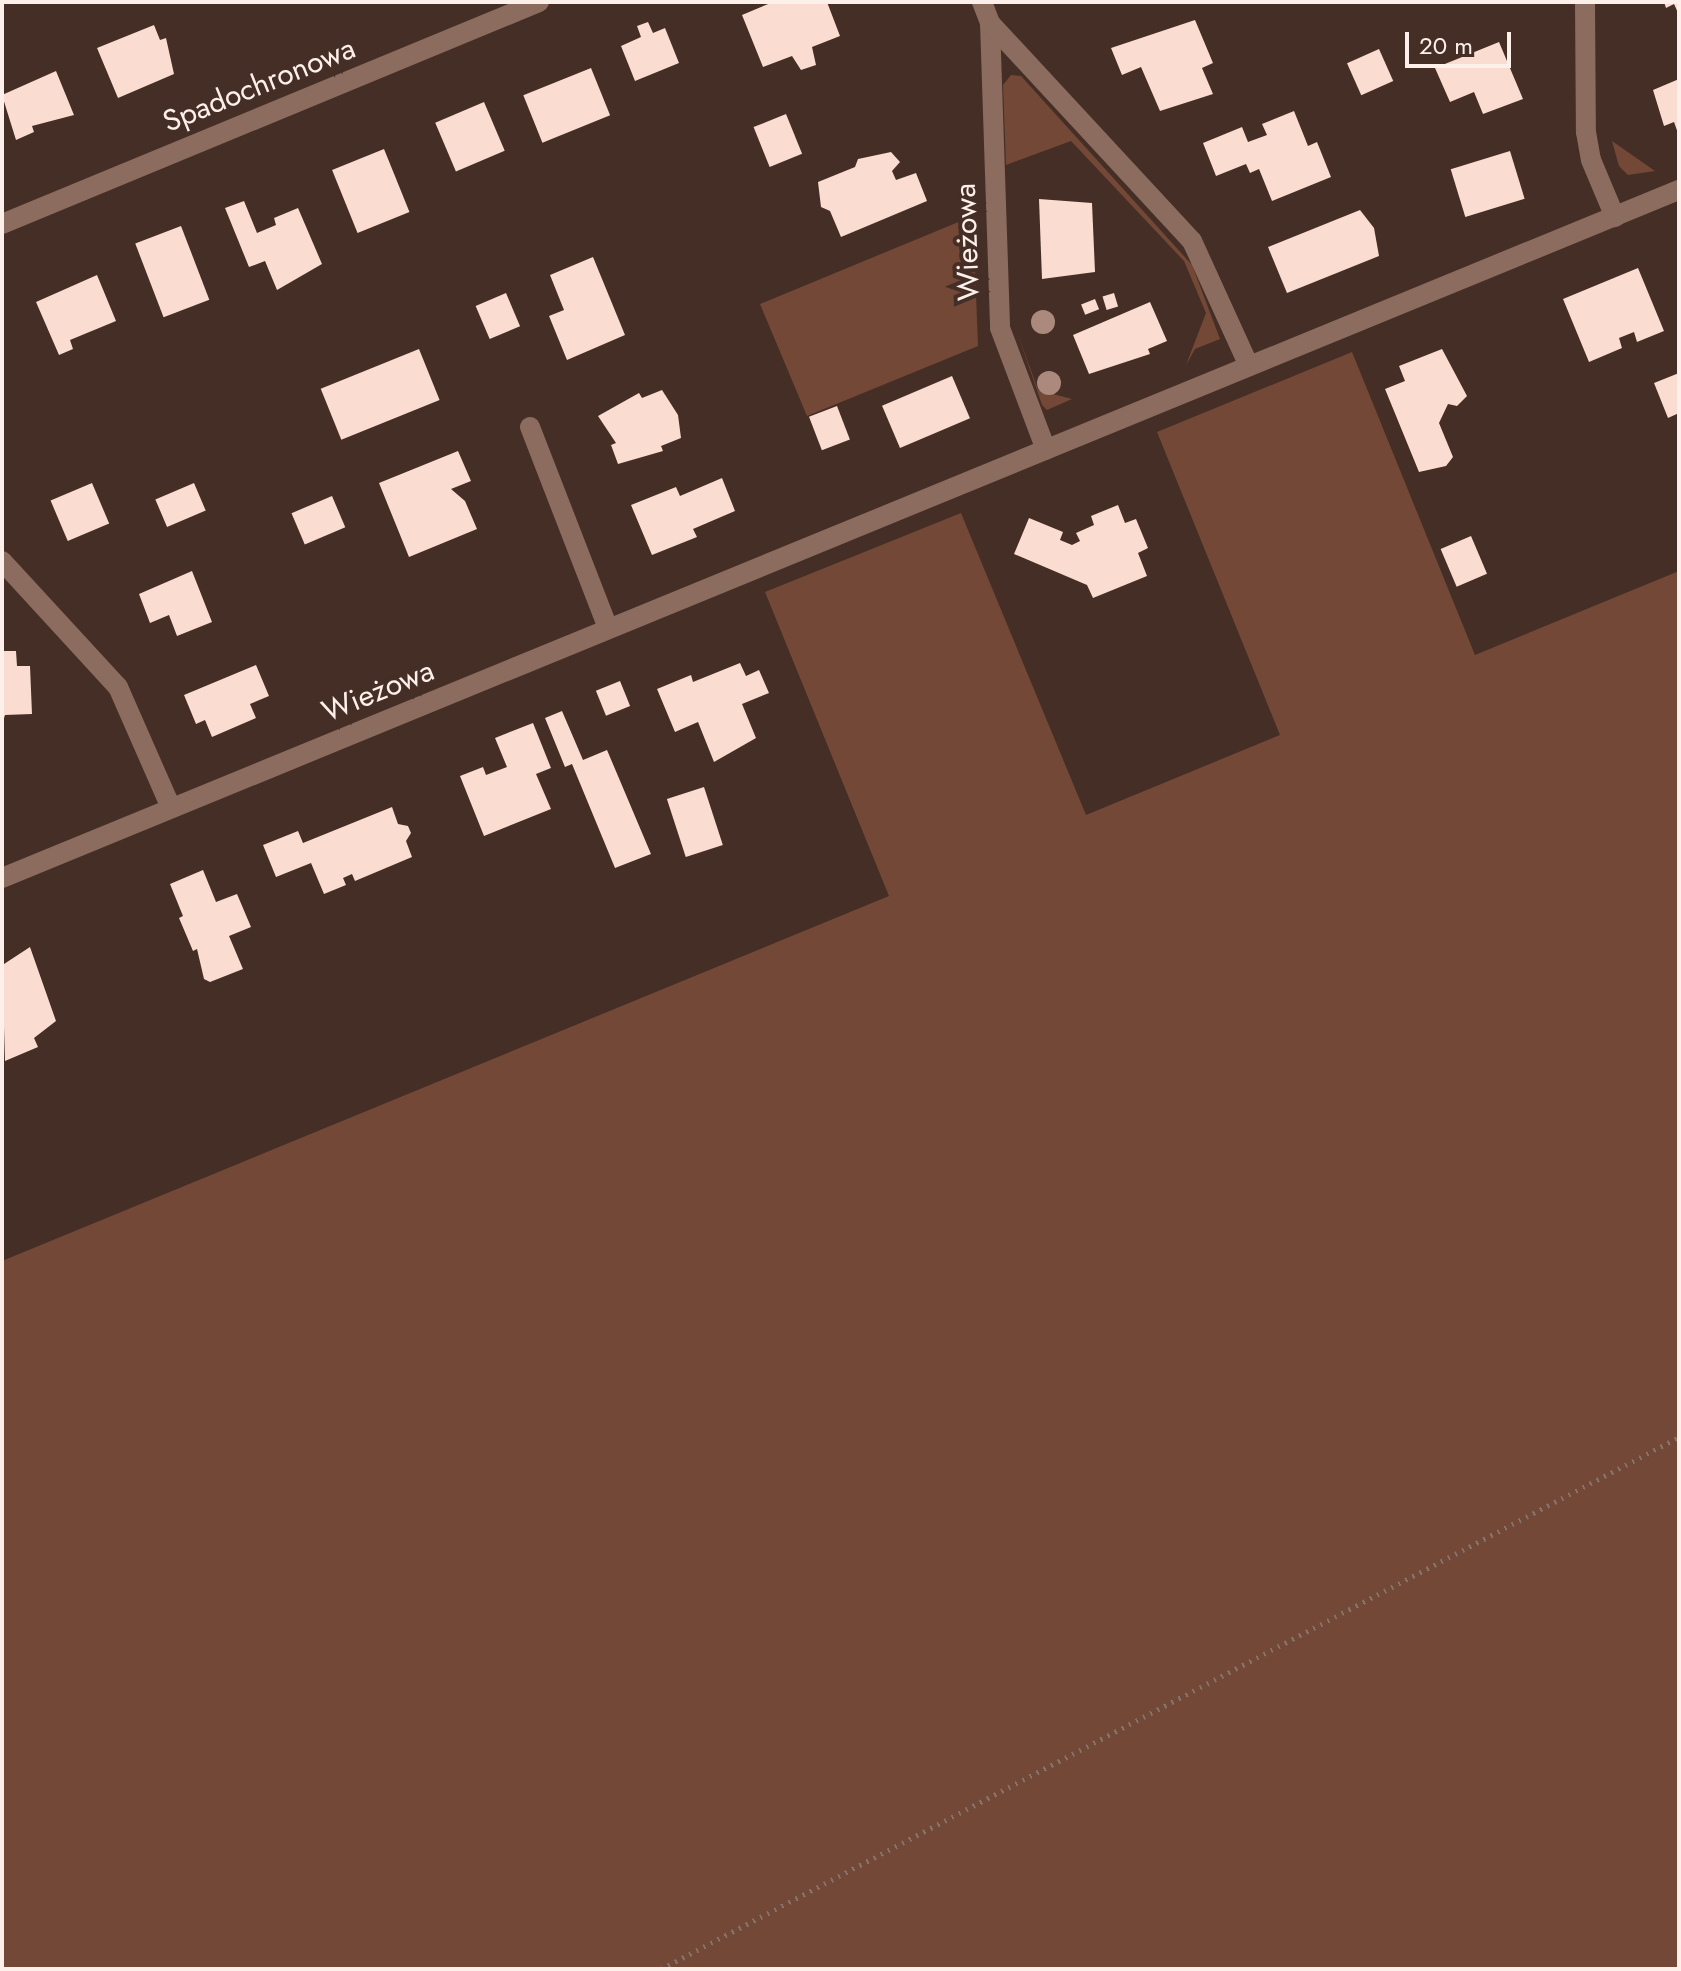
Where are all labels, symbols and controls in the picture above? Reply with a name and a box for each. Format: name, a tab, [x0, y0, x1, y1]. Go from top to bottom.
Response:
scale bar	[1409, 16, 1515, 66]
text: 20 m	[1419, 28, 1473, 63]
street label: Spadochronowa	[158, 30, 360, 140]
street label: Wieżowa	[947, 183, 987, 301]
street label: Wieżowa	[317, 652, 439, 730]

